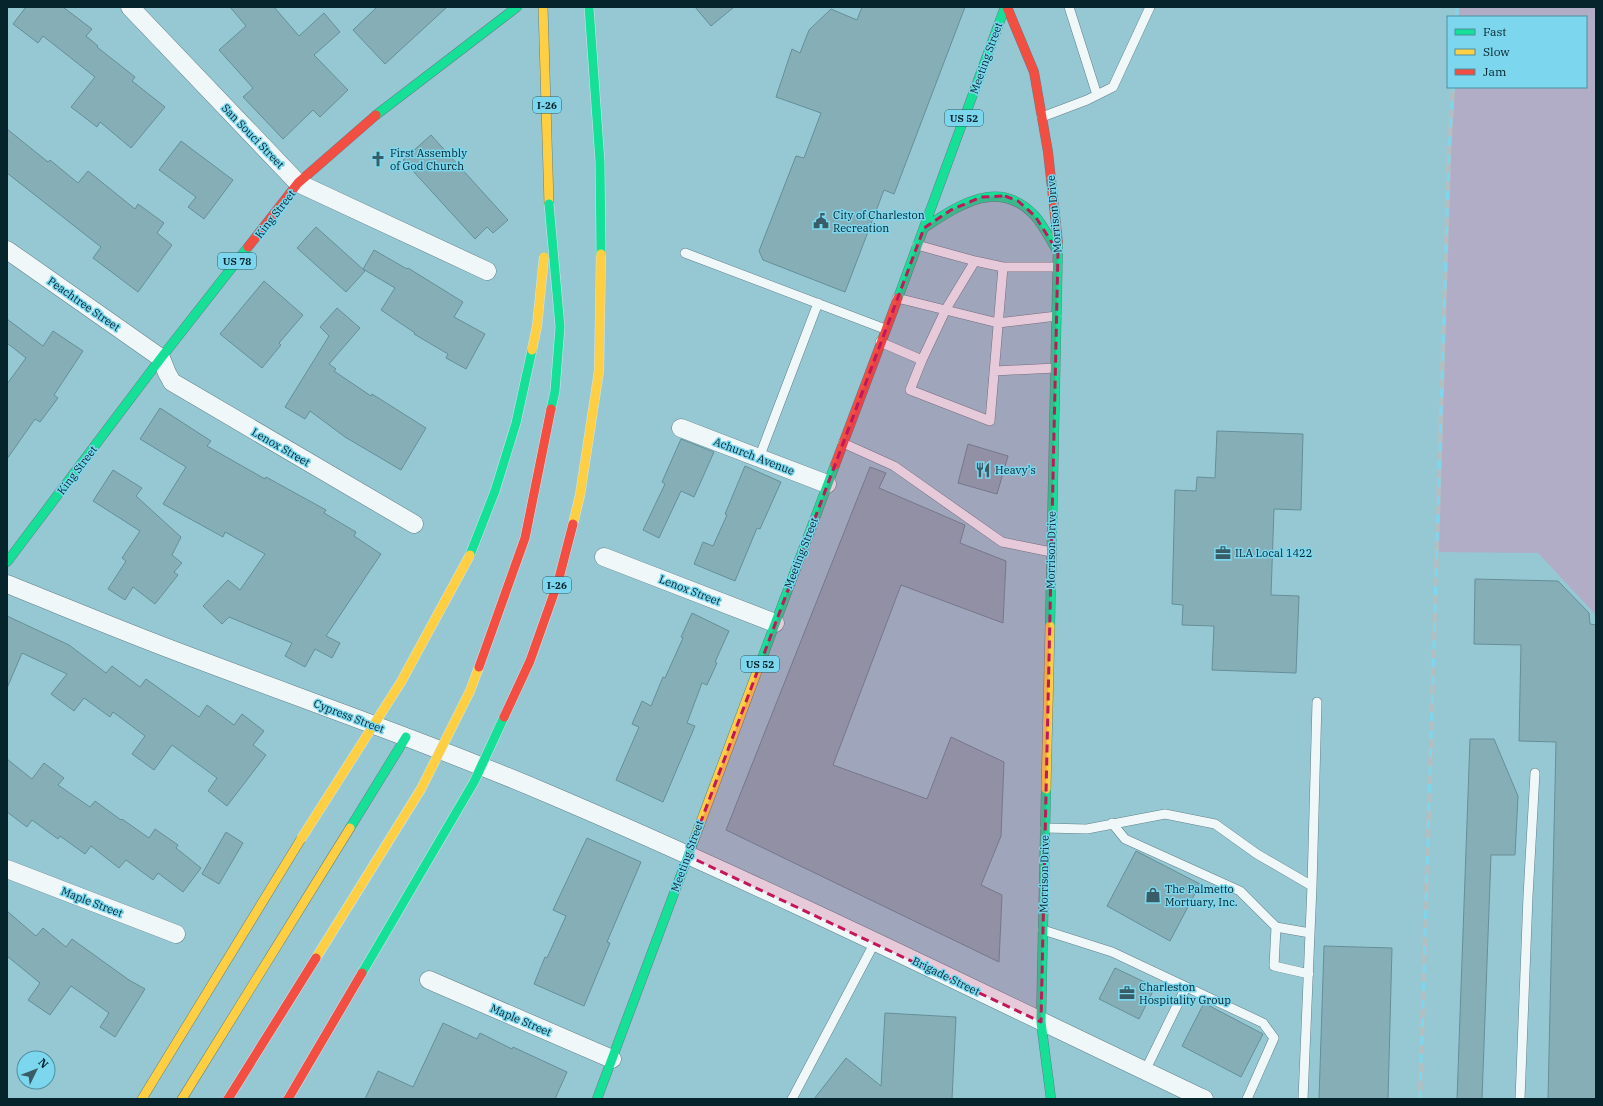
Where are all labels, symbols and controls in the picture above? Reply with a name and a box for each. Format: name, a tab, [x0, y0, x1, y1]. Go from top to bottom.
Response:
legend	[1447, 16, 1587, 88]
street label: Meeting Street	[967, 20, 1005, 96]
text: Fast	[1483, 24, 1507, 39]
text: Slow	[1483, 44, 1510, 59]
text: Jam	[1483, 64, 1507, 79]
road number: I-26	[533, 97, 561, 113]
street label: San Souci Street	[219, 101, 287, 171]
road number: US 52	[945, 110, 983, 126]
place label: First Assembly of God Church	[390, 146, 467, 173]
church icon: First Assembly of God Church	[369, 150, 387, 168]
street label: Morrison Drive	[1044, 174, 1064, 253]
street label: King Street	[252, 187, 298, 241]
place label: City of Charleston Recreation	[833, 208, 925, 235]
public building icon: City of Charleston Recreation	[812, 212, 830, 230]
road number: US 78	[218, 253, 256, 269]
street label: Peachtree Street	[45, 274, 123, 334]
street label: Lenox Street	[249, 425, 313, 469]
street label: Achurch Avenue	[712, 434, 796, 478]
street label: King Street	[54, 443, 100, 497]
restaurant icon: Heavy's	[974, 461, 992, 479]
place label: Heavy's	[995, 463, 1036, 477]
street label: Morrison Drive	[1043, 511, 1059, 589]
street label: Meeting Street	[781, 515, 821, 591]
office icon: ILA Local 1422	[1214, 544, 1232, 562]
place label: ILA Local 1422	[1235, 546, 1312, 560]
street label: Lenox Street	[657, 572, 723, 608]
road number: I-26	[543, 577, 571, 593]
road number: US 52	[741, 656, 779, 672]
street label: Cypress Street	[312, 696, 386, 736]
street label: Meeting Street	[668, 818, 706, 894]
street label: Morrison Drive	[1036, 835, 1052, 913]
place label: The Palmetto Mortuary, Inc.	[1165, 882, 1238, 909]
street label: Maple Street	[59, 884, 125, 920]
shop icon: The Palmetto Mortuary, Inc.	[1144, 886, 1162, 904]
street label: Brigade Street	[910, 954, 982, 998]
place label: Charleston Hospitality Group	[1139, 980, 1231, 1007]
office icon: Charleston Hospitality Group	[1118, 984, 1136, 1002]
street label: Maple Street	[488, 1001, 554, 1039]
north arrow	[16, 1050, 56, 1090]
text: N	[35, 1055, 52, 1071]

